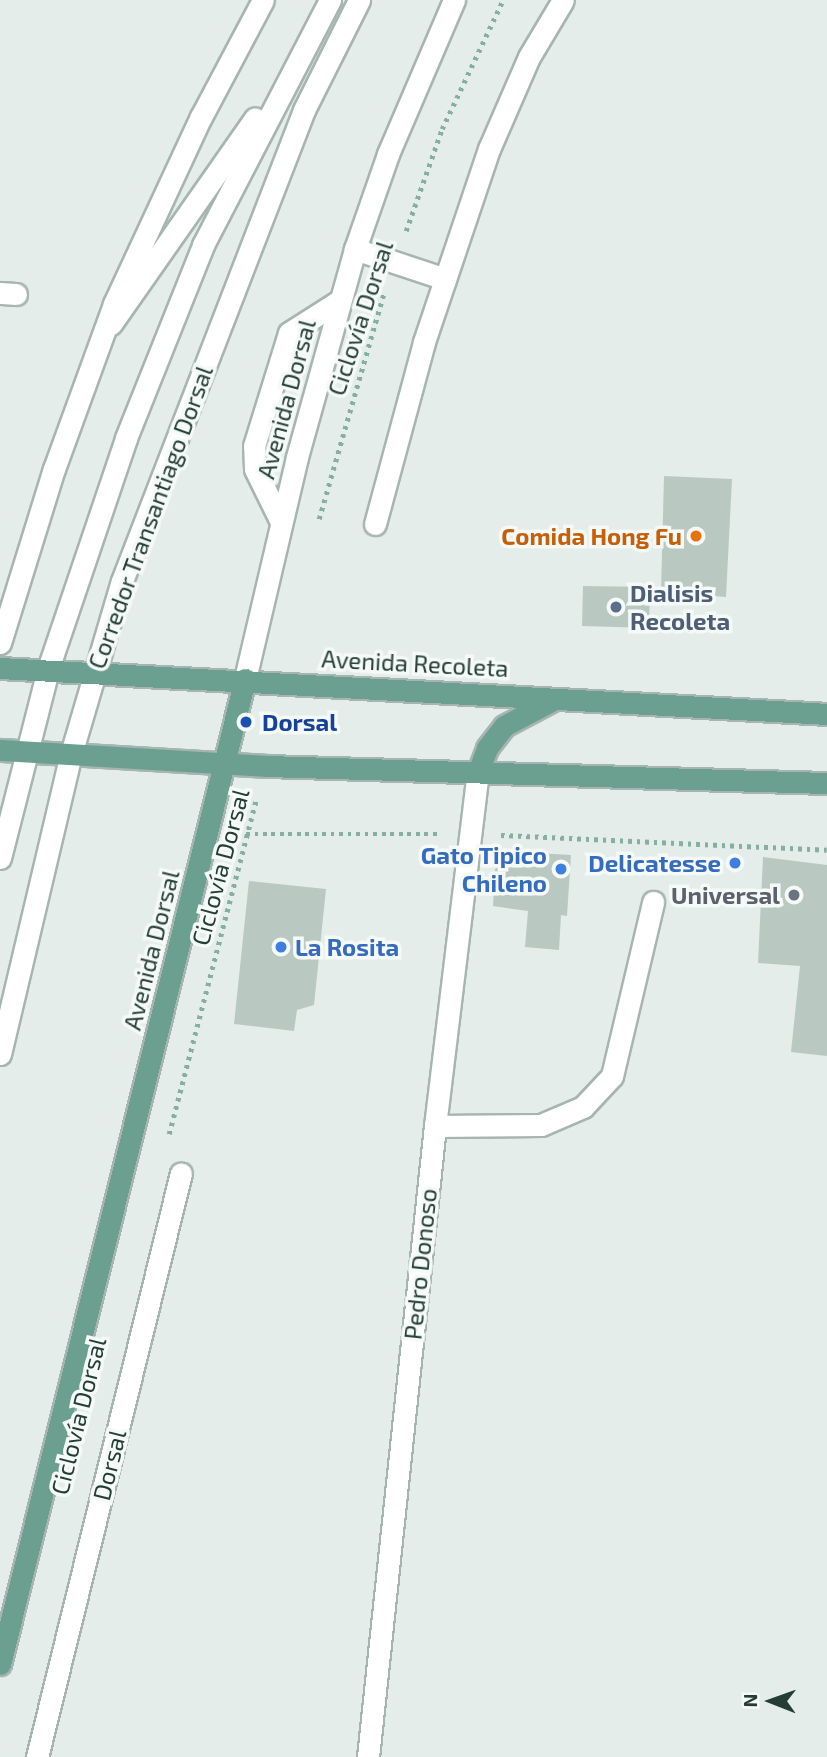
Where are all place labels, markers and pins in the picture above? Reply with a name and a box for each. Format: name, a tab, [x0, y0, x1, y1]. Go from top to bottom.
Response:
place label: Comida Hong Fu	[501, 522, 682, 550]
marker: Comida Hong Fu	[688, 528, 704, 544]
place label: Dialisis Recoleta	[630, 579, 730, 635]
marker: Dialisis Recoleta	[608, 599, 624, 615]
place label: Dorsal	[262, 708, 337, 736]
marker: Dorsal	[236, 712, 256, 732]
place label: Gato Tipico Chileno	[420, 841, 547, 897]
place label: Delicatesse	[588, 849, 721, 877]
marker: Delicatesse	[727, 855, 743, 871]
marker: Gato Tipico Chileno	[553, 861, 569, 877]
place label: Universal	[671, 881, 780, 909]
marker: Universal	[786, 887, 802, 903]
place label: La Rosita	[295, 933, 399, 961]
marker: La Rosita	[273, 939, 289, 955]

